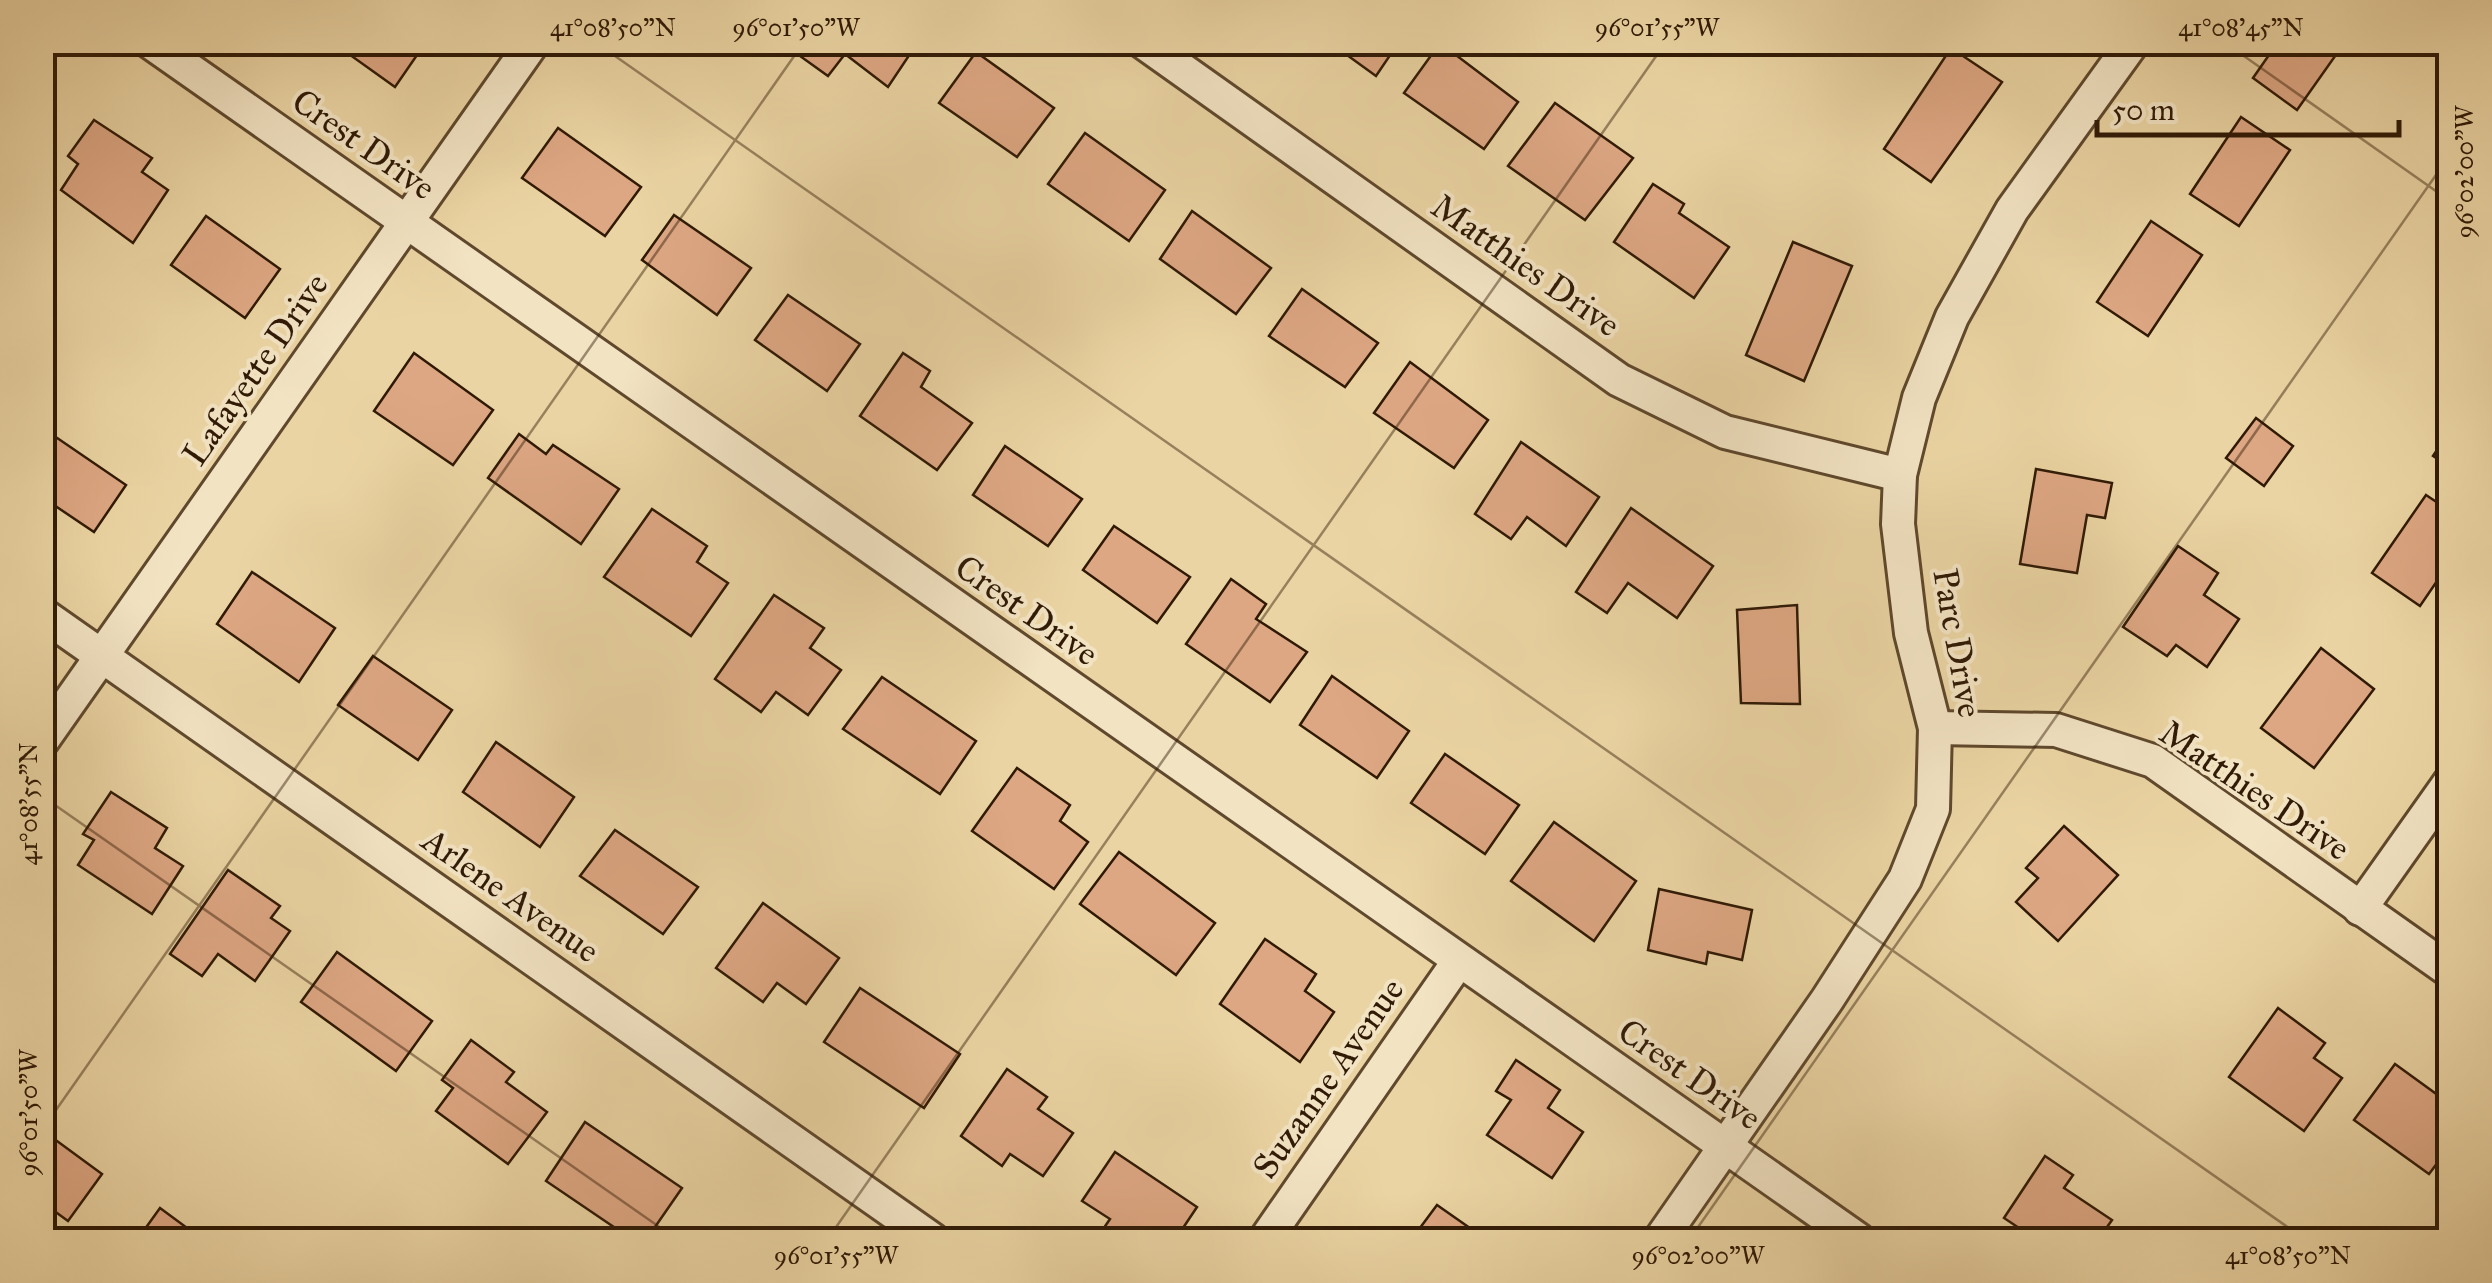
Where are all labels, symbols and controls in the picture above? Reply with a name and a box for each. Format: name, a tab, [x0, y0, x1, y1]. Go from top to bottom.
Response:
text: 41°08'50"N	[550, 12, 676, 43]
text: 96°01'50"W	[732, 12, 861, 43]
text: 96°01'55"W	[1595, 12, 1720, 43]
text: 41°08'45"N	[2178, 12, 2304, 43]
scale bar	[2097, 75, 2400, 137]
street label: Crest Drive	[284, 79, 444, 209]
text: 50 m	[2112, 92, 2175, 128]
text: 96°02'00"W	[2449, 104, 2480, 238]
street label: Matthies Drive	[1423, 185, 1628, 346]
street label: Lafayette Drive	[173, 265, 338, 474]
street label: Crest Drive	[947, 545, 1107, 675]
street label: Parc Drive	[1923, 565, 1992, 721]
street label: Matthies Drive	[2151, 711, 2358, 870]
text: 41°08'55"N	[13, 742, 44, 866]
street label: Arlene Avenue	[412, 817, 608, 972]
street label: Suzanne Avenue	[1243, 970, 1413, 1187]
street label: Crest Drive	[1610, 1009, 1770, 1139]
text: 96°01'50"W	[13, 1048, 44, 1177]
text: 96°01'55"W	[774, 1240, 899, 1271]
text: 96°02'00"W	[1632, 1240, 1766, 1271]
text: 41°08'50"N	[2225, 1240, 2351, 1271]

